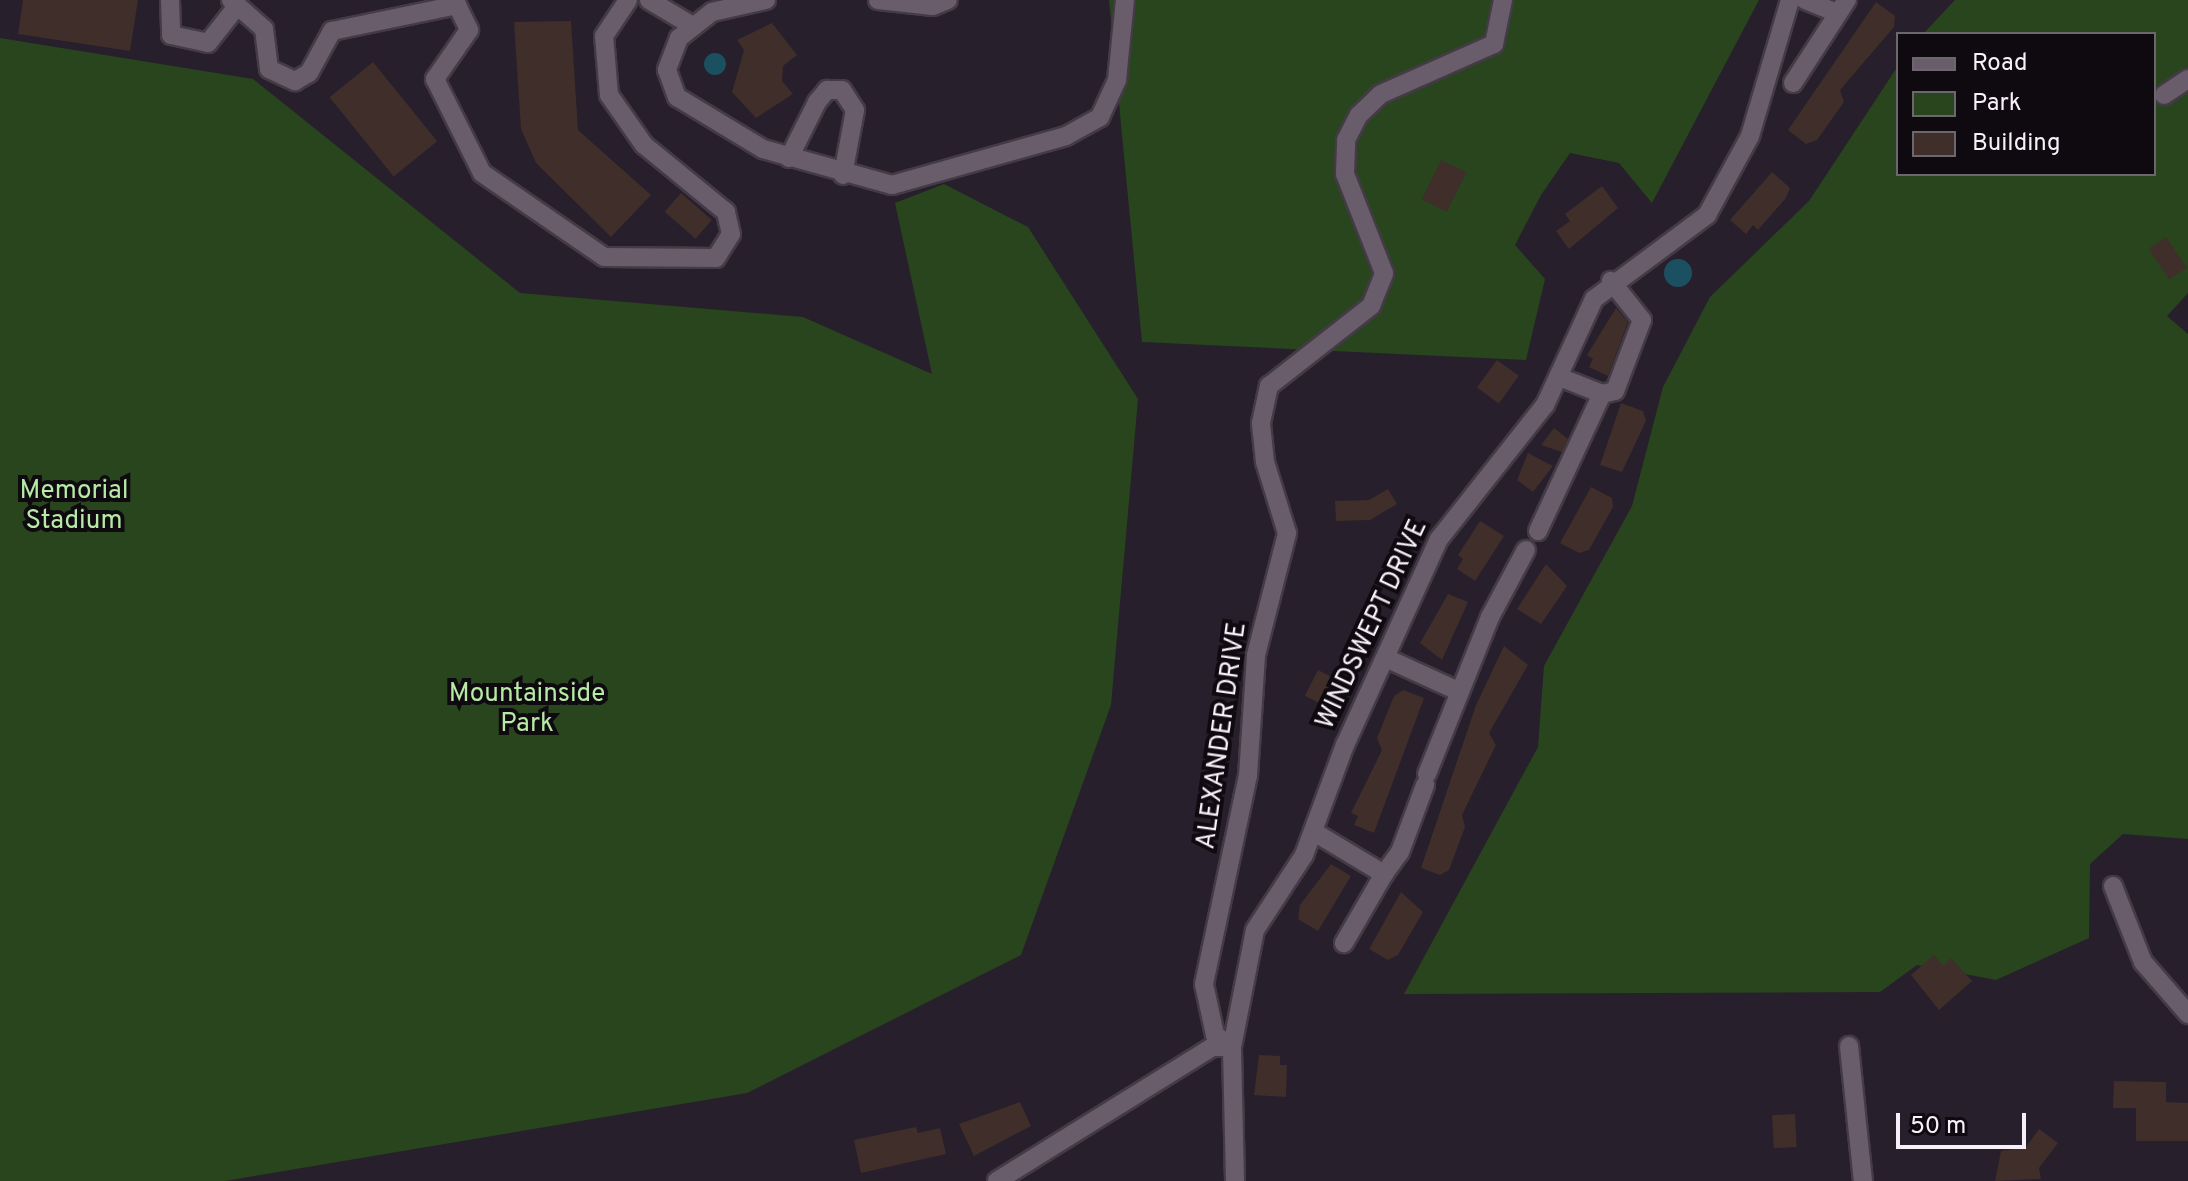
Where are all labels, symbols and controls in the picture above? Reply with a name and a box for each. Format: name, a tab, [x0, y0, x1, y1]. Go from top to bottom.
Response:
legend	[1896, 32, 2156, 176]
text: Road	[1972, 49, 2028, 79]
text: Park	[1972, 89, 2022, 119]
text: Building	[1972, 129, 2061, 159]
park label: Memorial Stadium	[19, 476, 129, 538]
street label: WINDSWEPT DRIVE	[1311, 515, 1435, 735]
street label: ALEXANDER DRIVE	[1192, 621, 1254, 851]
park label: Mountainside Park	[449, 679, 605, 740]
scale bar	[1900, 1097, 2030, 1147]
text: 50 m	[1910, 1112, 1966, 1142]

